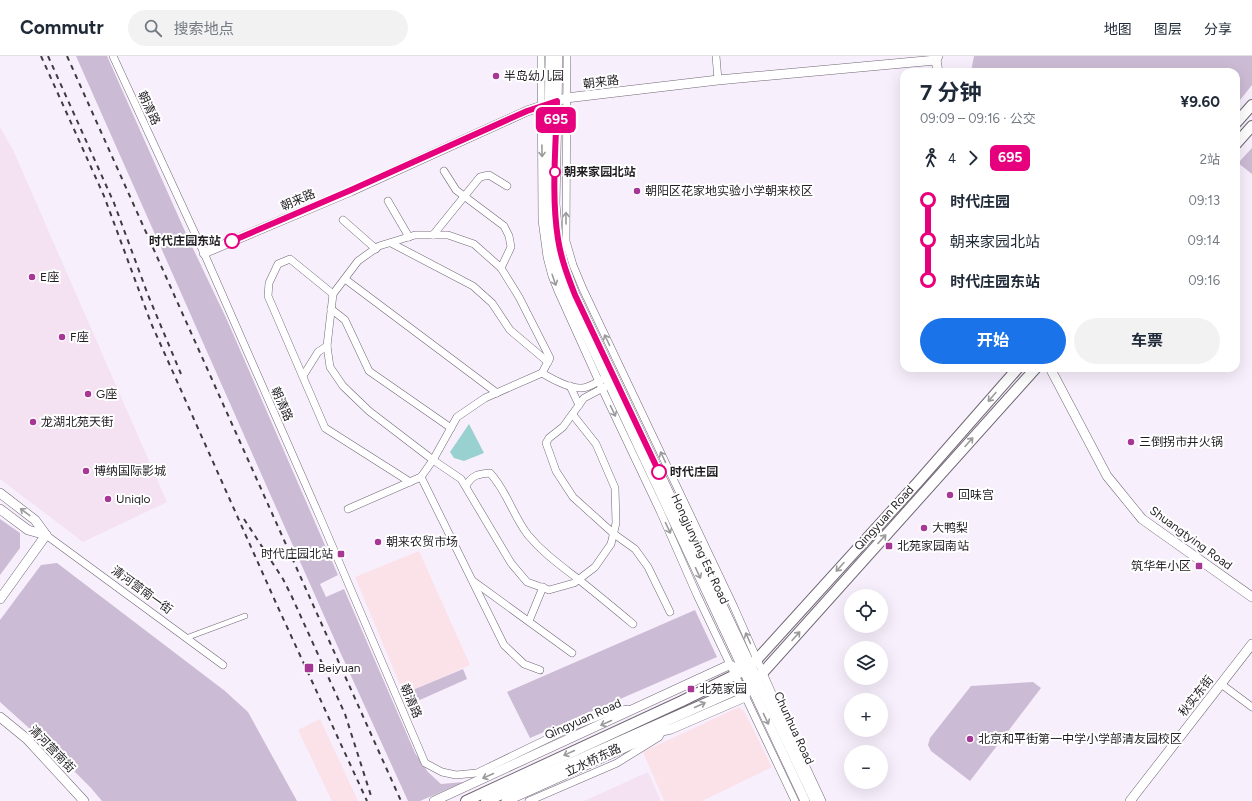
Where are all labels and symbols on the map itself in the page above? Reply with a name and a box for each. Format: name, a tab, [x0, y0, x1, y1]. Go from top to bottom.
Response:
place label: 半岛幼儿园	[504, 69, 564, 83]
marker: 半岛幼儿园	[491, 71, 501, 81]
street label: 朝来路	[582, 73, 620, 91]
street label: 朝清路	[135, 89, 163, 127]
line badge: 695	[533, 107, 579, 133]
one-way arrow	[538, 144, 546, 157]
place label: 朝来家园北站	[564, 165, 636, 179]
marker: 朝来家园北站	[549, 166, 561, 178]
place label: 朝阳区花家地实验小学朝来校区	[645, 184, 813, 198]
marker: 朝阳区花家地实验小学朝来校区	[632, 186, 642, 196]
street label: 朝来路	[279, 187, 317, 213]
one-way arrow	[562, 212, 570, 225]
marker: 时代庄园东站	[224, 233, 240, 249]
place label: 时代庄园东站	[149, 234, 221, 248]
place label: E座	[40, 270, 59, 284]
marker: E座	[27, 272, 37, 282]
one-way arrow	[550, 273, 558, 285]
place label: F座	[70, 330, 89, 344]
marker: F座	[57, 332, 67, 342]
one-way arrow	[603, 334, 610, 346]
street label: 朝清路	[268, 385, 296, 423]
place label: G座	[96, 387, 117, 401]
marker: G座	[83, 389, 93, 399]
one-way arrow	[987, 392, 996, 403]
one-way arrow	[610, 405, 617, 417]
place label: 龙湖北苑天街	[41, 415, 113, 429]
marker: 龙湖北苑天街	[28, 417, 38, 427]
place label: 三倒拐市井火锅	[1139, 435, 1223, 449]
one-way arrow	[965, 437, 974, 448]
marker: 三倒拐市井火锅	[1126, 437, 1136, 447]
one-way arrow	[659, 452, 666, 464]
place label: 博纳国际影城	[94, 464, 166, 478]
marker: 时代庄园	[651, 464, 667, 480]
place label: 时代庄园	[670, 465, 718, 479]
marker: 博纳国际影城	[81, 466, 91, 476]
street label: Qingyuan Road	[851, 483, 917, 553]
place label: 回味宫	[958, 488, 994, 502]
marker: 回味宫	[945, 490, 955, 500]
place label: Uniqlo	[116, 492, 151, 506]
street label: Hongjunying Est Road	[668, 492, 732, 606]
marker: Uniqlo	[103, 494, 113, 504]
street label: Shuangtying Road	[1147, 503, 1235, 573]
one-way arrow	[19, 508, 30, 516]
place label: 大鸭梨	[932, 521, 968, 535]
one-way arrow	[665, 522, 672, 534]
marker: 大鸭梨	[919, 523, 929, 533]
one-way arrow	[878, 534, 887, 544]
place label: 朝来农贸市场	[386, 535, 458, 549]
marker: 朝来农贸市场	[373, 537, 383, 547]
place label: 北苑家园南站	[897, 539, 969, 553]
marker: 北苑家园南站	[884, 541, 894, 551]
place label: 时代庄园北站	[261, 547, 333, 561]
marker: 时代庄园北站	[336, 549, 346, 559]
place label: 筑华年小区	[1131, 559, 1191, 573]
marker: 筑华年小区	[1194, 561, 1204, 571]
one-way arrow	[836, 562, 845, 572]
street label: 清河营南一街	[109, 563, 175, 617]
one-way arrow	[695, 566, 702, 578]
one-way arrow	[791, 631, 801, 641]
one-way arrow	[743, 633, 751, 645]
place label: Beiyuan	[318, 661, 361, 675]
marker: Beiyuan	[303, 662, 315, 674]
street label: 秋实东街	[1176, 673, 1216, 719]
street label: 朝清路	[398, 682, 424, 720]
place label: 北苑家园	[699, 682, 747, 696]
marker: 北苑家园	[686, 684, 696, 694]
street label: Chunhua Road	[771, 689, 817, 767]
street label: Qingyuan Road	[543, 696, 623, 742]
one-way arrow	[694, 701, 706, 708]
one-way arrow	[763, 713, 770, 725]
one-way arrow	[600, 719, 612, 727]
street label: 清河营南街	[26, 723, 78, 775]
place label: 北京和平街第一中学小学部清友园校区	[978, 732, 1182, 746]
marker: 北京和平街第一中学小学部清友园校区	[965, 734, 975, 744]
street label: 立水桥东路	[563, 741, 623, 779]
one-way arrow	[563, 750, 575, 757]
one-way arrow	[482, 773, 494, 780]

